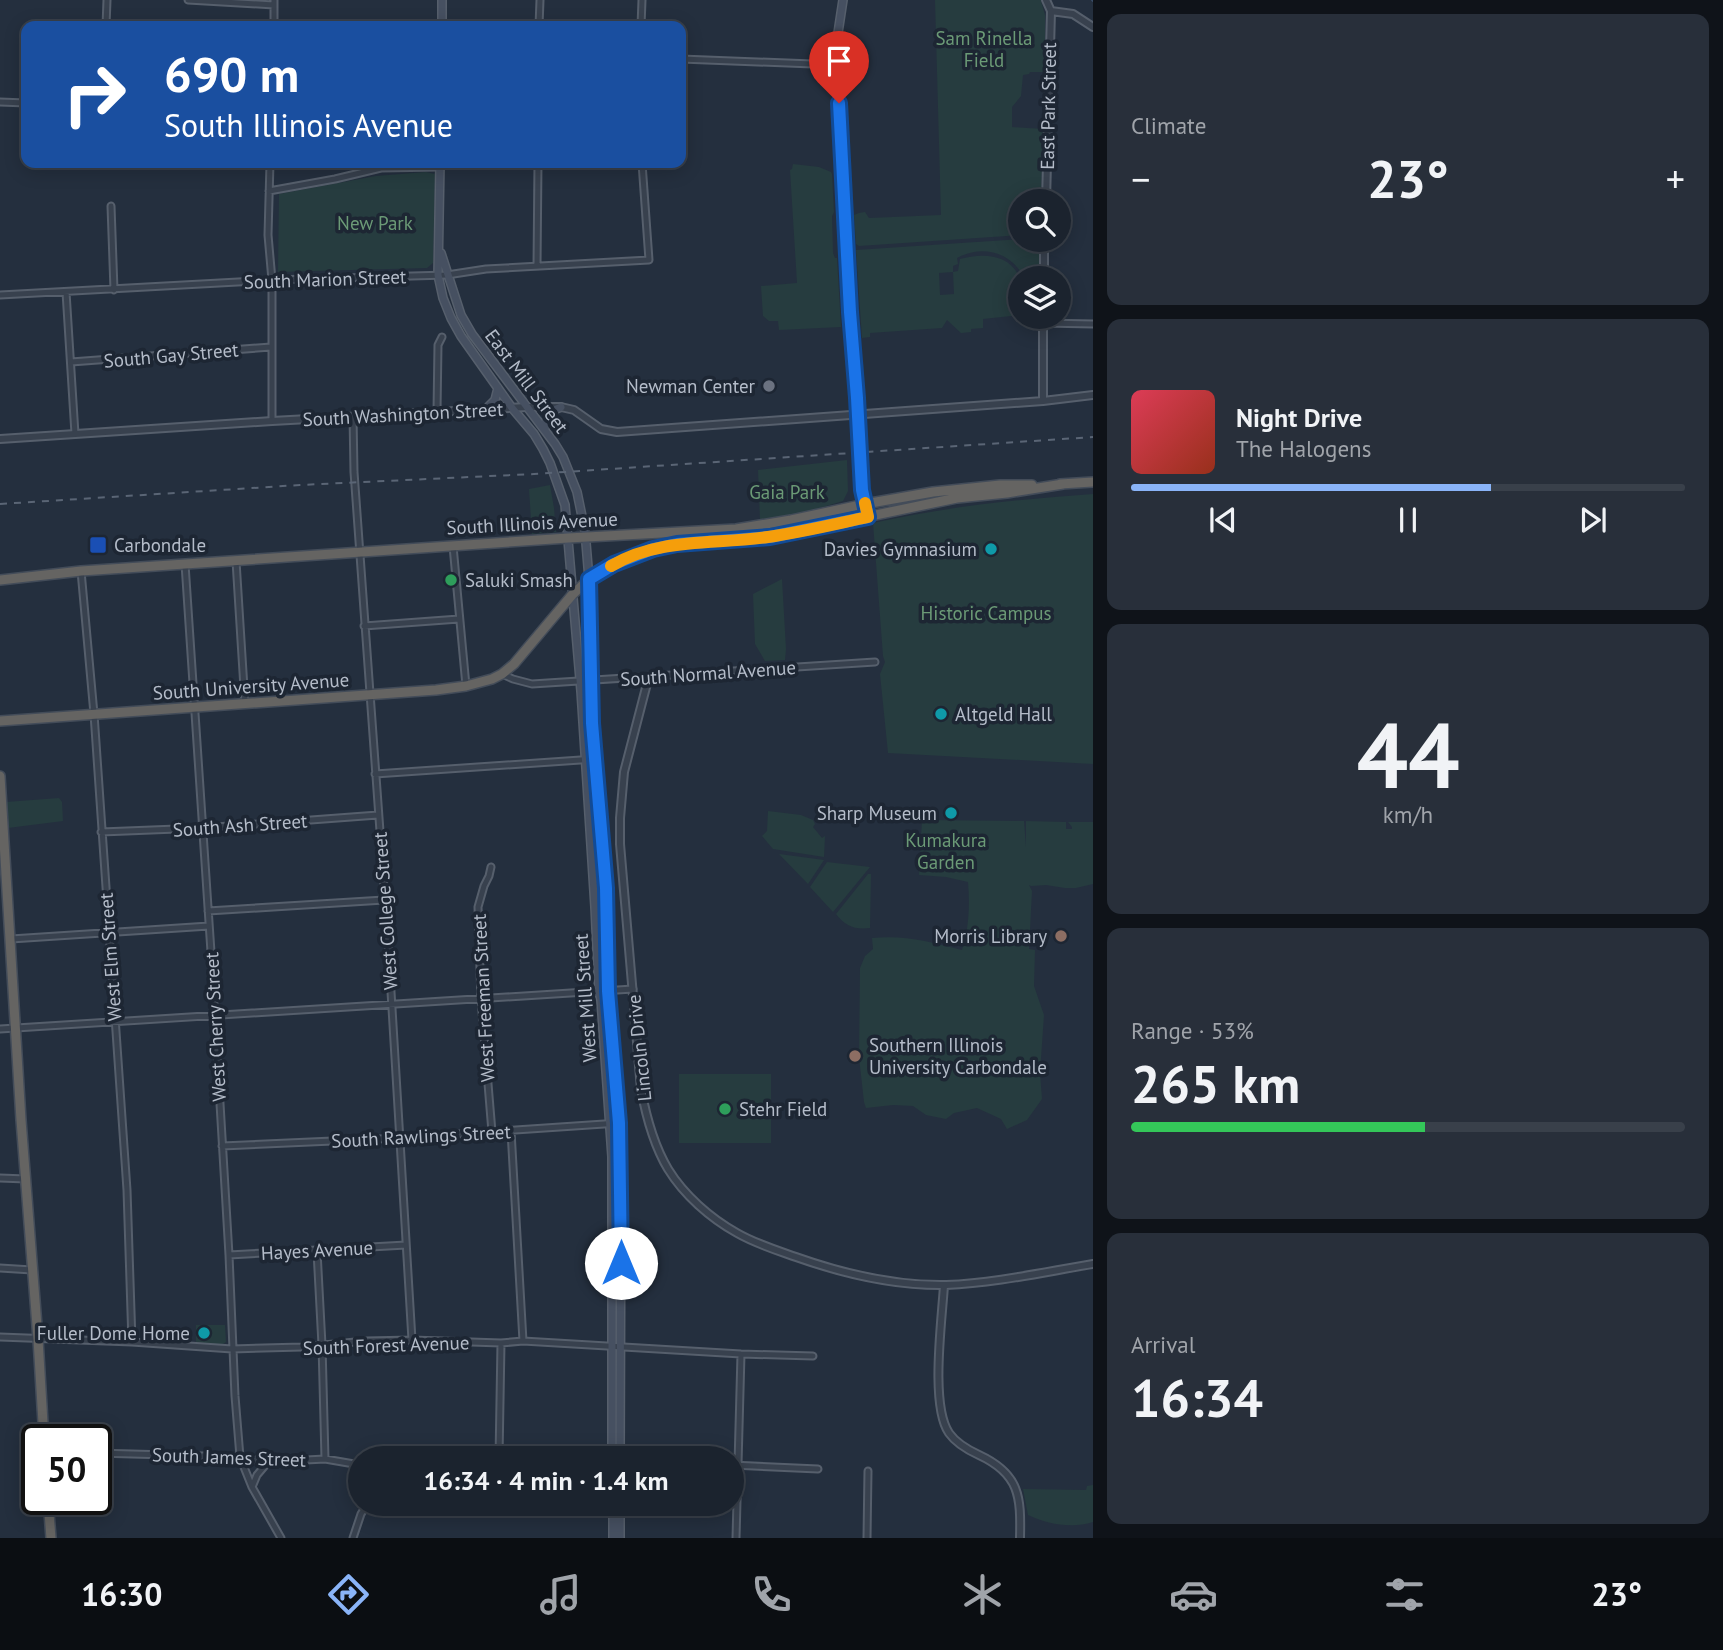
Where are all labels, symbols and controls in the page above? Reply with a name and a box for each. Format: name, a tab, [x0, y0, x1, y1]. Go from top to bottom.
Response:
park label: Sam Rinella Field	[936, 26, 1032, 72]
pin	[809, 31, 869, 103]
text: 690 m	[164, 42, 299, 106]
icon: arrive	[820, 42, 858, 80]
street label: East Park Street	[1035, 42, 1061, 170]
icon: right	[49, 49, 140, 140]
text: South Illinois Avenue	[164, 104, 453, 146]
text: Climate	[1131, 111, 1206, 140]
text: 23°	[1367, 145, 1449, 212]
text: −	[1131, 154, 1150, 203]
text: +	[1666, 154, 1685, 203]
map controls	[1008, 189, 1071, 329]
button: search	[1008, 189, 1071, 252]
park label: New Park	[337, 211, 413, 235]
street label: South Marion Street	[243, 264, 407, 294]
button: layers	[1008, 266, 1071, 329]
street label: East Mill Street	[480, 324, 574, 438]
street label: South Gay Street	[103, 337, 240, 373]
place label: Newman Center	[626, 374, 756, 398]
marker: Newman Center	[761, 378, 777, 394]
street label: South Washington Street	[302, 397, 505, 431]
text: Night Drive	[1236, 401, 1362, 434]
text: The Halogens	[1236, 434, 1371, 463]
park label: Gaia Park	[749, 480, 825, 504]
icon: previous	[1204, 501, 1242, 539]
icon: pause	[1389, 501, 1427, 539]
icon: next	[1574, 501, 1612, 539]
street label: South Illinois Avenue	[446, 507, 618, 539]
place label: Carbondale	[114, 533, 206, 557]
marker: Carbondale	[88, 535, 108, 555]
place label: Davies Gymnasium	[824, 537, 977, 561]
marker: Davies Gymnasium	[983, 541, 999, 557]
place label: Saluki Smash	[465, 568, 573, 592]
marker: Saluki Smash	[443, 572, 459, 588]
park label: Historic Campus	[921, 601, 1051, 625]
street label: South Normal Avenue	[619, 655, 797, 691]
street label: South University Avenue	[152, 667, 350, 705]
text: 44	[1356, 695, 1460, 813]
place label: Altgeld Hall	[955, 702, 1052, 726]
marker: Altgeld Hall	[933, 706, 949, 722]
text: km/h	[1383, 800, 1433, 829]
place label: Sharp Museum	[817, 801, 937, 825]
marker: Sharp Museum	[943, 805, 959, 821]
street label: South Ash Street	[172, 808, 309, 842]
park label: Kumakura Garden	[905, 828, 987, 874]
street label: West College Street	[367, 831, 402, 991]
street label: West Elm Street	[93, 891, 126, 1022]
street label: West Freeman Street	[467, 913, 499, 1083]
place label: Morris Library	[934, 924, 1047, 948]
marker: Morris Library	[1053, 928, 1069, 944]
street label: West Mill Street	[568, 932, 601, 1063]
street label: West Cherry Street	[199, 951, 231, 1102]
street label: Lincoln Drive	[621, 993, 657, 1103]
text: Range · 53%	[1131, 1016, 1254, 1045]
place label: Southern Illinois University Carbondale	[869, 1033, 1047, 1079]
marker: Southern Illinois University Carbondale	[847, 1048, 863, 1064]
text: 265 km	[1131, 1050, 1300, 1117]
place label: Stehr Field	[739, 1097, 827, 1121]
marker: Stehr Field	[717, 1101, 733, 1117]
street label: South Rawlings Street	[331, 1119, 512, 1153]
position arrow	[584, 1226, 658, 1300]
street label: Hayes Avenue	[260, 1235, 374, 1265]
place label: Fuller Dome Home	[37, 1321, 190, 1345]
marker: Fuller Dome Home	[196, 1325, 212, 1341]
street label: South Forest Avenue	[302, 1330, 470, 1360]
text: Arrival	[1131, 1330, 1195, 1359]
text: 16:34	[1131, 1364, 1263, 1431]
speed limit sign: 50	[21, 1424, 112, 1515]
street label: South James Street	[152, 1442, 307, 1472]
text: 16:34 · 4 min · 1.4 km	[424, 1464, 669, 1497]
icon: directions	[324, 1570, 373, 1619]
icon: music	[536, 1570, 585, 1619]
icon: phone	[747, 1570, 796, 1619]
icon: climate	[958, 1570, 1007, 1619]
icon: car	[1169, 1570, 1218, 1619]
icon: filters	[1380, 1570, 1429, 1619]
text: 16:30	[81, 1573, 162, 1615]
text: 23°	[1592, 1573, 1642, 1615]

